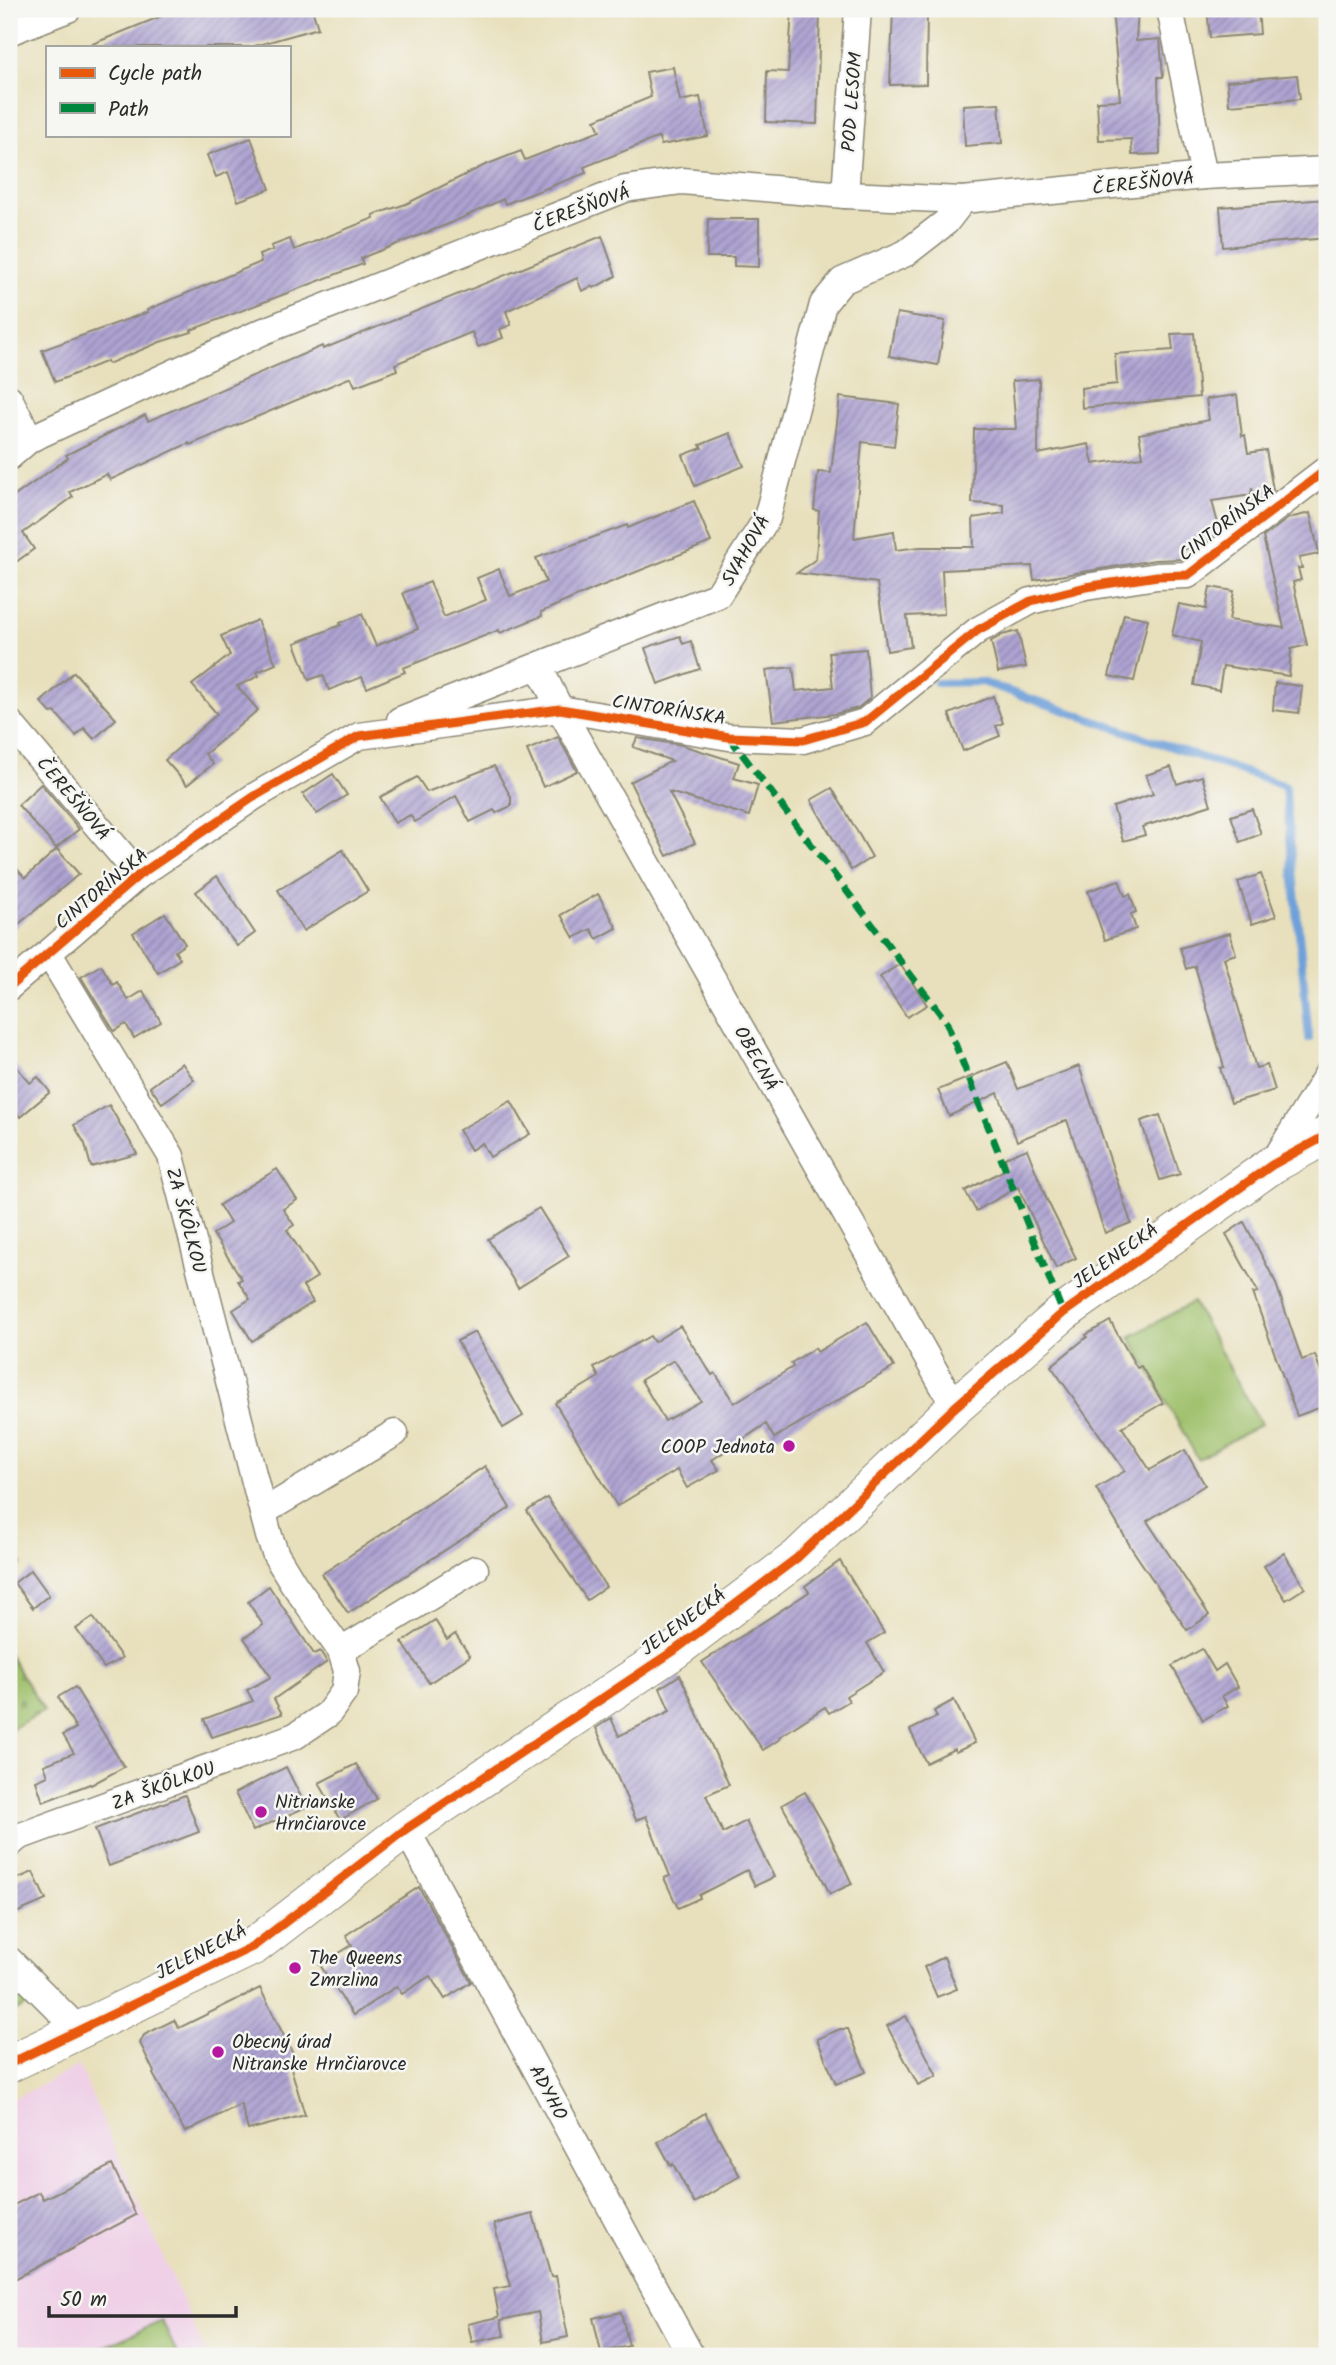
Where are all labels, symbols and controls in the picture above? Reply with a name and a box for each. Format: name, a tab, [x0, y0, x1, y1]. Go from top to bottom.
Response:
legend	[46, 46, 290, 136]
street label: POD LESOM	[835, 51, 871, 153]
text: Cycle path	[108, 58, 202, 91]
text: Path	[108, 94, 149, 127]
street label: ČEREŠŇOVÁ	[1091, 164, 1196, 204]
street label: ČEREŠŇOVÁ	[528, 178, 635, 242]
street label: CINTORÍNSKA	[1172, 477, 1282, 570]
street label: SVAHOVÁ	[714, 510, 779, 592]
street label: CINTORÍNSKA	[610, 687, 728, 735]
street label: ČEREŠŇOVÁ	[28, 750, 117, 848]
street label: CINTORÍNSKA	[49, 841, 156, 938]
street label: OBECNÁ	[725, 1021, 786, 1097]
street label: ZA ŠKÔLKOU	[157, 1164, 214, 1277]
street label: JELENECKÁ	[1067, 1216, 1166, 1298]
place label: COOP Jednota	[660, 1433, 775, 1463]
marker: COOP Jednota	[781, 1438, 797, 1454]
street label: JELENECKÁ	[635, 1581, 733, 1664]
street label: ZA ŠKÔLKOU	[108, 1754, 220, 1820]
place label: Nitrianske Hrnčiarovce	[275, 1788, 366, 1840]
marker: Nitrianske Hrnčiarovce	[253, 1804, 269, 1820]
street label: JELENECKÁ	[151, 1917, 253, 1989]
place label: The Queens Zmrzlina	[309, 1944, 402, 1996]
marker: The Queens Zmrzlina	[287, 1960, 303, 1976]
place label: Obecný úrad Nitranske Hrnčiarovce	[232, 2028, 407, 2080]
marker: Obecný úrad Nitranske Hrnčiarovce	[210, 2044, 226, 2060]
street label: ADYHO	[520, 2060, 575, 2126]
scale bar	[49, 2274, 236, 2318]
text: 50 m	[60, 2284, 107, 2317]

